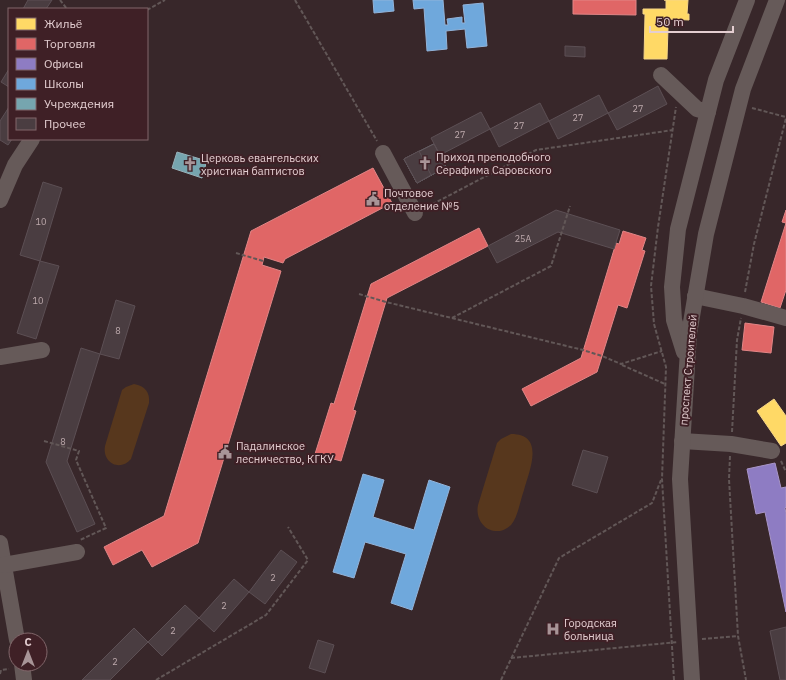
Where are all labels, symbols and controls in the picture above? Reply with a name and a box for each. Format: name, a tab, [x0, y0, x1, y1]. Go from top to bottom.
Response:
legend	[8, 8, 148, 140]
scale bar	[650, 8, 733, 34]
text: 50 m	[656, 14, 684, 29]
text: Жильё	[44, 16, 83, 31]
text: Торговля	[44, 36, 95, 51]
text: Офисы	[44, 56, 83, 71]
text: Школы	[44, 76, 84, 91]
text: Учреждения	[44, 96, 114, 111]
house number: 27	[633, 103, 643, 114]
house number: 27	[573, 112, 583, 123]
text: Прочее	[44, 116, 86, 131]
house number: 27	[514, 120, 524, 131]
house number: 27	[455, 129, 465, 140]
place label: Приход преподобного Серафима Саровского	[436, 150, 552, 177]
place label: Церковь евангельских христиан баптистов	[201, 151, 319, 178]
church icon: Приход преподобного Серафима Саровского	[417, 155, 433, 171]
church icon: Церковь евангельских христиан баптистов	[182, 156, 198, 172]
place label: Почтовое отделение №5	[384, 186, 459, 213]
public building icon: Почтовое отделение №5	[365, 191, 381, 207]
house number: 10	[36, 216, 46, 227]
house number: 25А	[515, 233, 532, 244]
house number: 10	[33, 295, 43, 306]
street label: проспект Строителей	[676, 314, 700, 426]
house number: 8	[115, 325, 121, 336]
house number: 8	[60, 436, 66, 447]
place label: Падалинское лесничество, КГКУ	[236, 439, 334, 466]
public building icon: Падалинское лесничество, КГКУ	[217, 444, 233, 460]
house number: 2	[270, 572, 276, 583]
house number: 2	[221, 600, 227, 611]
place label: Городская больница	[564, 616, 617, 643]
hospital icon: Городская больница	[545, 621, 561, 637]
house number: 2	[170, 625, 176, 636]
north arrow	[8, 632, 48, 672]
text: С	[24, 635, 32, 649]
house number: 2	[112, 656, 118, 667]

